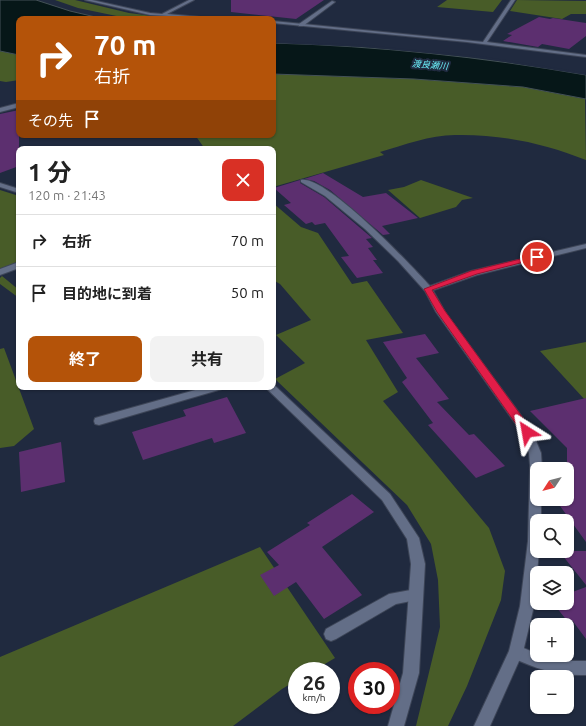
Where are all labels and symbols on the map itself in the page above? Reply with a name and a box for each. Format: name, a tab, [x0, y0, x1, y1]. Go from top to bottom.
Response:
water label: 渡良瀬川	[412, 58, 449, 72]
pin	[520, 240, 554, 274]
position arrow	[506, 411, 548, 453]
north arrow	[530, 462, 574, 506]
speed limit sign: 30	[348, 662, 400, 714]

